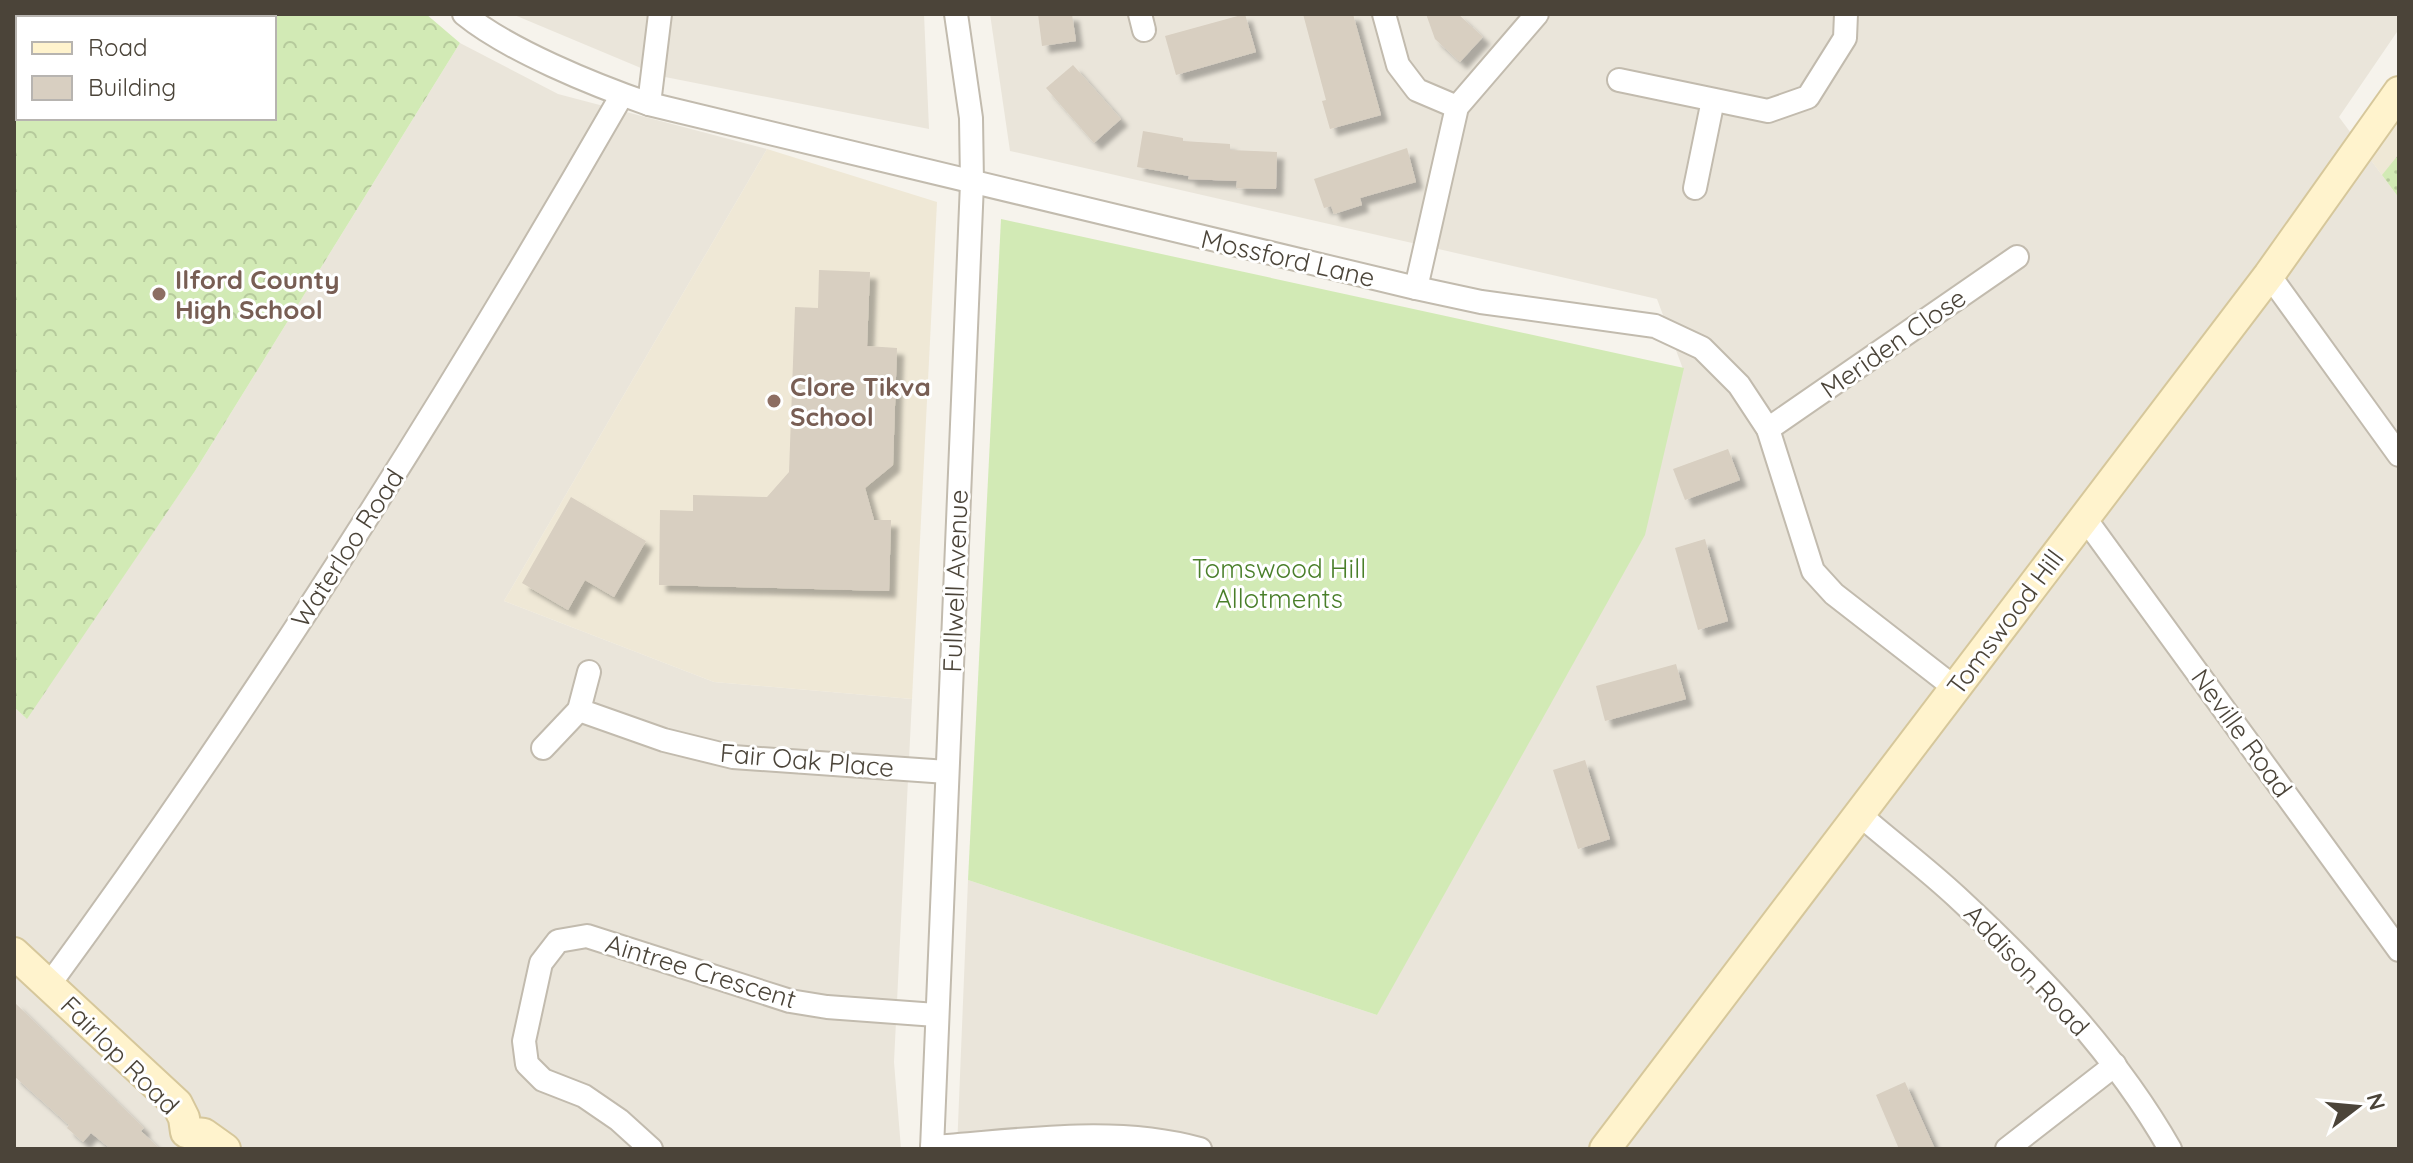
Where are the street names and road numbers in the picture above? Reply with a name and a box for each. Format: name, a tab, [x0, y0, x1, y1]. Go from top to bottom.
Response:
street label: Mossford Lane	[1198, 222, 1378, 294]
street label: Meriden Close	[1814, 281, 1972, 405]
street label: Waterloo Road	[283, 462, 411, 634]
street label: Fullwell Avenue	[935, 489, 975, 673]
street label: Tomswood Hill	[1939, 542, 2071, 702]
street label: Neville Road	[2184, 662, 2300, 804]
street label: Fair Oak Place	[719, 736, 895, 784]
street label: Addison Road	[1957, 897, 2097, 1043]
street label: Aintree Crescent	[602, 926, 800, 1016]
street label: Fairlop Road	[54, 989, 186, 1121]

